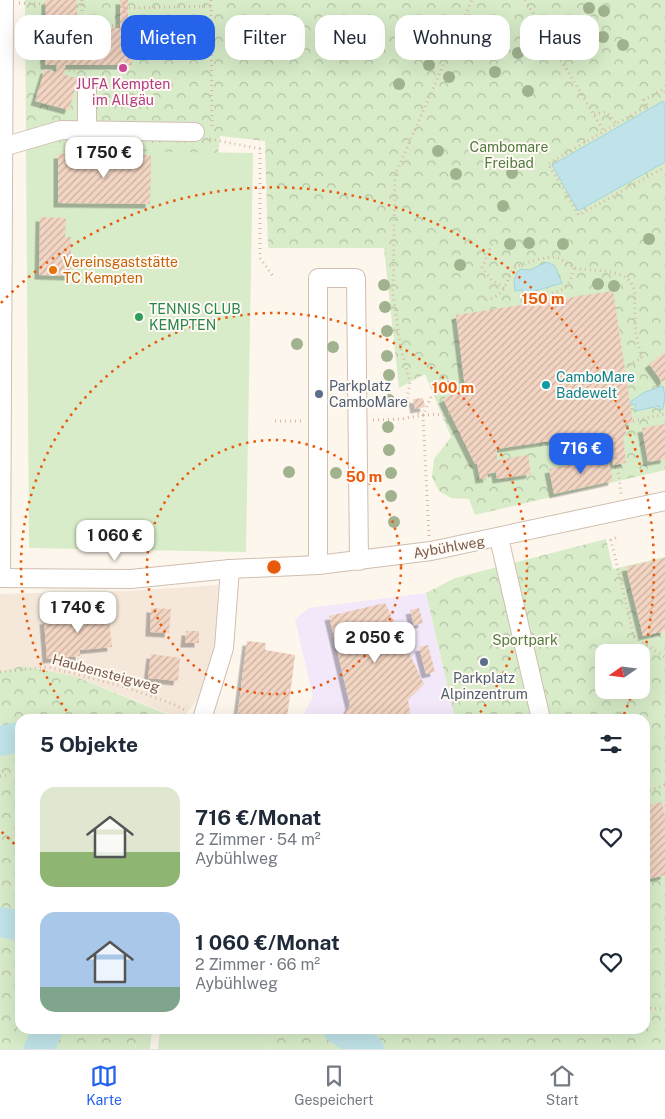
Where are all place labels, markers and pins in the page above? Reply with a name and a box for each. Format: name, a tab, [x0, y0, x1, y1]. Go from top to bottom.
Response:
marker: JUFA Kempten im Allgäu	[117, 62, 129, 74]
place label: JUFA Kempten im Allgäu	[76, 76, 170, 108]
pin: 1 750 €	[58, 136, 150, 179]
place label: Vereinsgaststätte TC Kempten	[63, 254, 178, 286]
marker: Vereinsgaststätte TC Kempten	[47, 264, 59, 276]
place label: TENNIS CLUB KEMPTEN	[149, 301, 241, 333]
marker: TENNIS CLUB KEMPTEN	[133, 311, 145, 323]
place label: CamboMare Badewelt	[556, 369, 635, 401]
place label: Parkplatz CamboMare	[329, 378, 408, 410]
marker: CamboMare Badewelt	[540, 379, 552, 391]
marker: Parkplatz CamboMare	[313, 388, 325, 400]
pin: 716 €	[546, 432, 616, 475]
pin: 1 060 €	[69, 520, 161, 562]
centre of rings	[265, 558, 283, 576]
pin: 1 740 €	[32, 592, 124, 634]
pin: 2 050 €	[329, 622, 421, 664]
marker: Parkplatz Alpinzentrum	[478, 656, 490, 668]
place label: Parkplatz Alpinzentrum	[440, 670, 528, 702]

